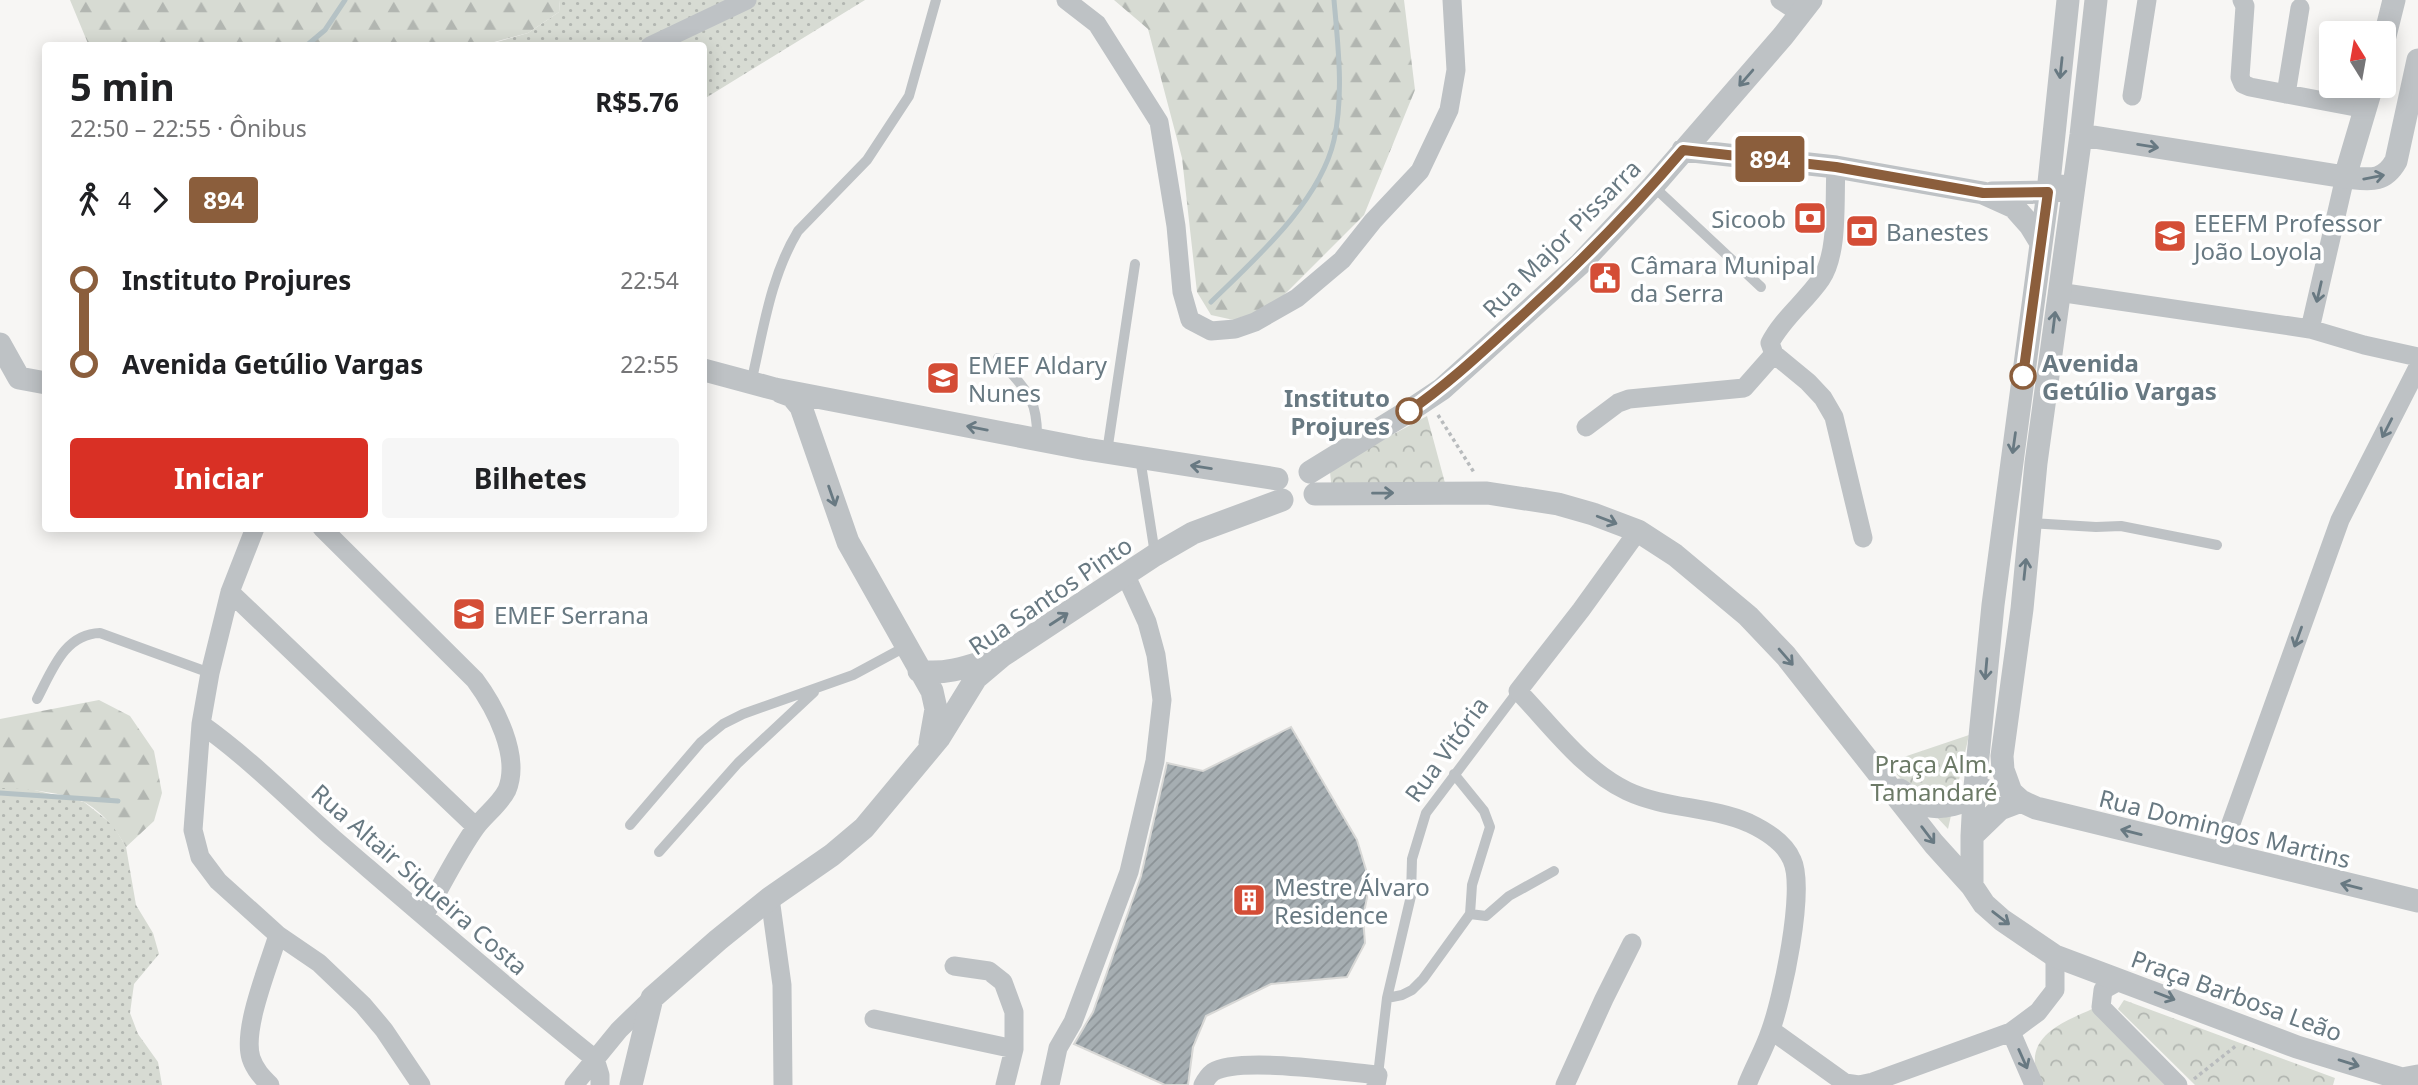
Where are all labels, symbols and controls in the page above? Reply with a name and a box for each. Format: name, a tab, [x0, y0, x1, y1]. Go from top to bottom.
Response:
north arrow	[2319, 21, 2396, 98]
map controls	[2319, 21, 2396, 98]
one-way arrow	[2054, 56, 2067, 79]
text: 5 min	[70, 60, 175, 112]
one-way arrow	[1738, 69, 1754, 87]
text: R$5.76	[595, 84, 679, 120]
text: 22:50 – 22:55 · Ônibus	[70, 112, 307, 144]
line badge: 894	[1730, 136, 1810, 182]
one-way arrow	[2136, 140, 2159, 153]
text: 894	[1749, 142, 1791, 175]
street label: Rua Major Pissarra	[1475, 152, 1647, 324]
one-way arrow	[2362, 169, 2384, 182]
icon: walk	[70, 181, 108, 219]
icon: forward	[141, 181, 179, 219]
text: 894	[203, 183, 244, 216]
text: 4	[118, 184, 131, 216]
bank icon: Sicoob	[1791, 199, 1829, 237]
place label: Sicoob	[1711, 202, 1786, 235]
place label: EEEFM Professor João Loyola	[2192, 206, 2382, 267]
bank icon: Banestes	[1843, 212, 1881, 250]
place label: Banestes	[1886, 215, 1989, 248]
school or university icon: EEEFM Professor João Loyola	[2151, 217, 2189, 255]
place label: Câmara Munipal da Serra	[1630, 248, 1816, 309]
public building icon: Câmara Munipal da Serra	[1586, 259, 1624, 297]
text: Instituto Projures	[122, 262, 351, 298]
text: 22:54	[620, 264, 679, 296]
one-way arrow	[2311, 280, 2325, 303]
one-way arrow	[2047, 311, 2060, 334]
text: Avenida Getúlio Vargas	[122, 346, 423, 382]
place label: Avenida Getúlio Vargas	[2042, 346, 2217, 407]
text: 22:55	[620, 348, 679, 380]
place label: EMEF Aldary Nunes	[968, 348, 1108, 409]
school or university icon: EMEF Aldary Nunes	[924, 359, 962, 397]
marker: Avenida Getúlio Vargas	[2010, 363, 2036, 389]
place label: Instituto Projures	[1284, 381, 1390, 442]
marker: Instituto Projures	[1396, 398, 1422, 424]
one-way arrow	[2379, 417, 2393, 438]
one-way arrow	[966, 420, 989, 434]
one-way arrow	[2008, 432, 2021, 454]
button: Iniciar	[70, 438, 368, 518]
button: Bilhetes	[382, 438, 679, 518]
one-way arrow	[1190, 460, 1213, 473]
one-way arrow	[827, 485, 839, 507]
one-way arrow	[1371, 486, 1394, 500]
one-way arrow	[1596, 514, 1618, 527]
street label: Rua Santos Pinto	[962, 528, 1138, 662]
one-way arrow	[2019, 558, 2032, 581]
school or university icon: EMEF Serrana	[450, 595, 488, 633]
place label: EMEF Serrana	[494, 598, 649, 631]
one-way arrow	[1049, 612, 1068, 627]
one-way arrow	[2290, 625, 2303, 647]
one-way arrow	[1778, 647, 1794, 665]
one-way arrow	[1980, 657, 1993, 680]
street label: Rua Vitória	[1397, 690, 1495, 808]
park label: Praça Alm. Tamandaré	[1871, 747, 1997, 808]
street label: Rua Altair Siqueira Costa	[305, 776, 535, 982]
street label: Rua Domingos Martins	[2096, 781, 2354, 875]
one-way arrow	[1920, 825, 1935, 843]
one-way arrow	[2120, 825, 2142, 838]
place label: Mestre Álvaro Residence	[1274, 870, 1430, 931]
one-way arrow	[2341, 879, 2363, 892]
building icon: Mestre Álvaro Residence	[1230, 881, 1268, 919]
one-way arrow	[1991, 910, 2009, 925]
street label: Praça Barbosa Leão	[2127, 941, 2347, 1049]
one-way arrow	[2154, 991, 2176, 1004]
one-way arrow	[2017, 1047, 2030, 1069]
one-way arrow	[2338, 1058, 2360, 1071]

